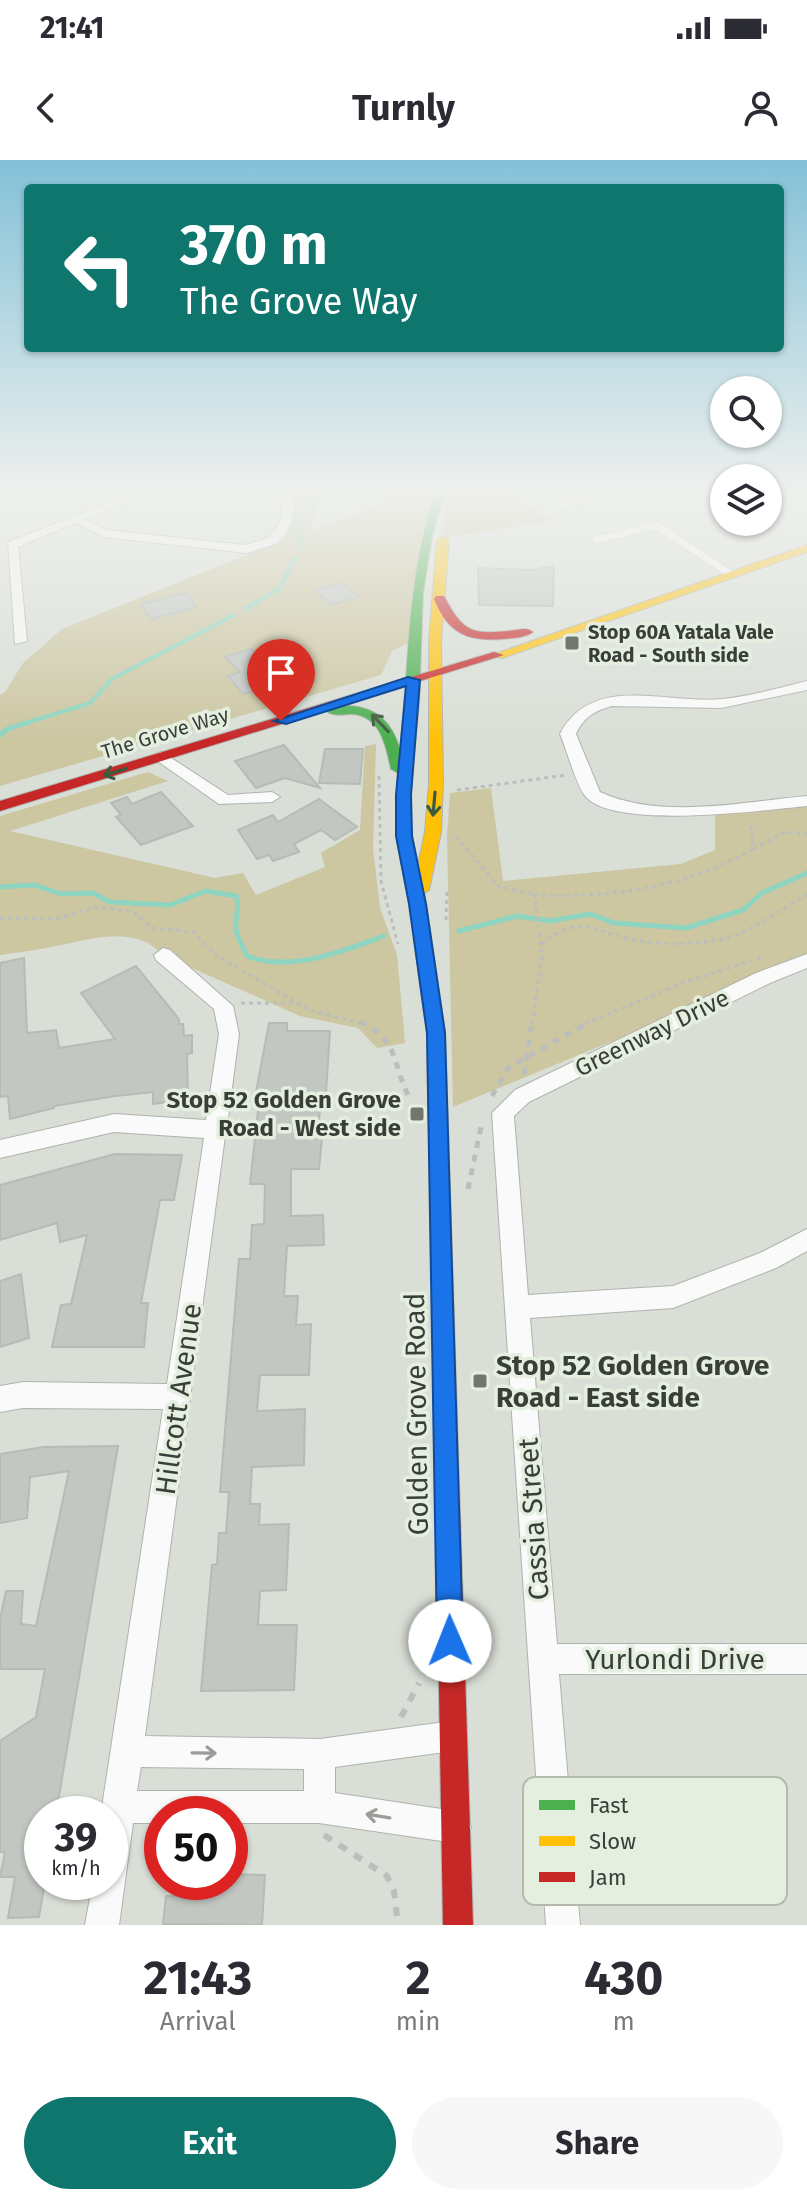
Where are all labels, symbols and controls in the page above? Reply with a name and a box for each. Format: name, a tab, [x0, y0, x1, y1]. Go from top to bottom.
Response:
text: 21:41	[40, 10, 105, 46]
icon: back	[24, 86, 68, 130]
text: Turnly	[352, 86, 455, 130]
icon: person	[739, 86, 783, 130]
text: 370 m	[180, 212, 328, 279]
icon: left	[48, 216, 152, 320]
text: The Grove Way	[180, 280, 417, 324]
map controls	[710, 376, 782, 536]
button: search	[710, 376, 782, 448]
button: layers	[710, 464, 782, 536]
place label: Stop 60A Yatala Vale Road - South side	[588, 620, 774, 667]
marker: Stop 60A Yatala Vale Road - South side	[563, 634, 581, 652]
pin	[247, 639, 315, 721]
icon: arrive	[259, 651, 303, 695]
street label: The Grove Way	[98, 702, 232, 764]
one-way arrow	[370, 713, 390, 733]
one-way arrow	[103, 765, 129, 780]
one-way arrow	[427, 790, 442, 817]
street label: Greenway Drive	[570, 984, 734, 1082]
place label: Stop 52 Golden Grove Road - West side	[167, 1086, 401, 1142]
marker: Stop 52 Golden Grove Road - West side	[408, 1105, 426, 1123]
street label: Golden Grove Road	[398, 1292, 435, 1536]
street label: Hillcott Avenue	[149, 1301, 208, 1497]
place label: Stop 52 Golden Grove Road - East side	[496, 1349, 770, 1414]
marker: Stop 52 Golden Grove Road - East side	[471, 1372, 489, 1390]
street label: Cassia Street	[511, 1436, 556, 1601]
position arrow	[408, 1599, 492, 1683]
street label: Yurlondi Drive	[585, 1643, 765, 1676]
one-way arrow	[190, 1745, 217, 1760]
legend	[523, 1777, 787, 1905]
text: Fast	[589, 1792, 629, 1819]
speed limit sign: 50	[144, 1796, 248, 1900]
one-way arrow	[366, 1808, 391, 1823]
text: 39	[55, 1814, 97, 1862]
text: Slow	[589, 1828, 636, 1855]
text: km/h	[51, 1856, 101, 1880]
text: Jam	[589, 1864, 627, 1891]
text: 21:43	[144, 1949, 252, 2007]
text: 2	[406, 1949, 431, 2007]
text: 430	[584, 1949, 663, 2007]
text: Arrival	[160, 2006, 236, 2037]
text: min	[396, 2006, 441, 2037]
text: m	[613, 2006, 635, 2037]
button: Exit	[24, 2097, 396, 2189]
button: Share	[412, 2097, 783, 2189]

